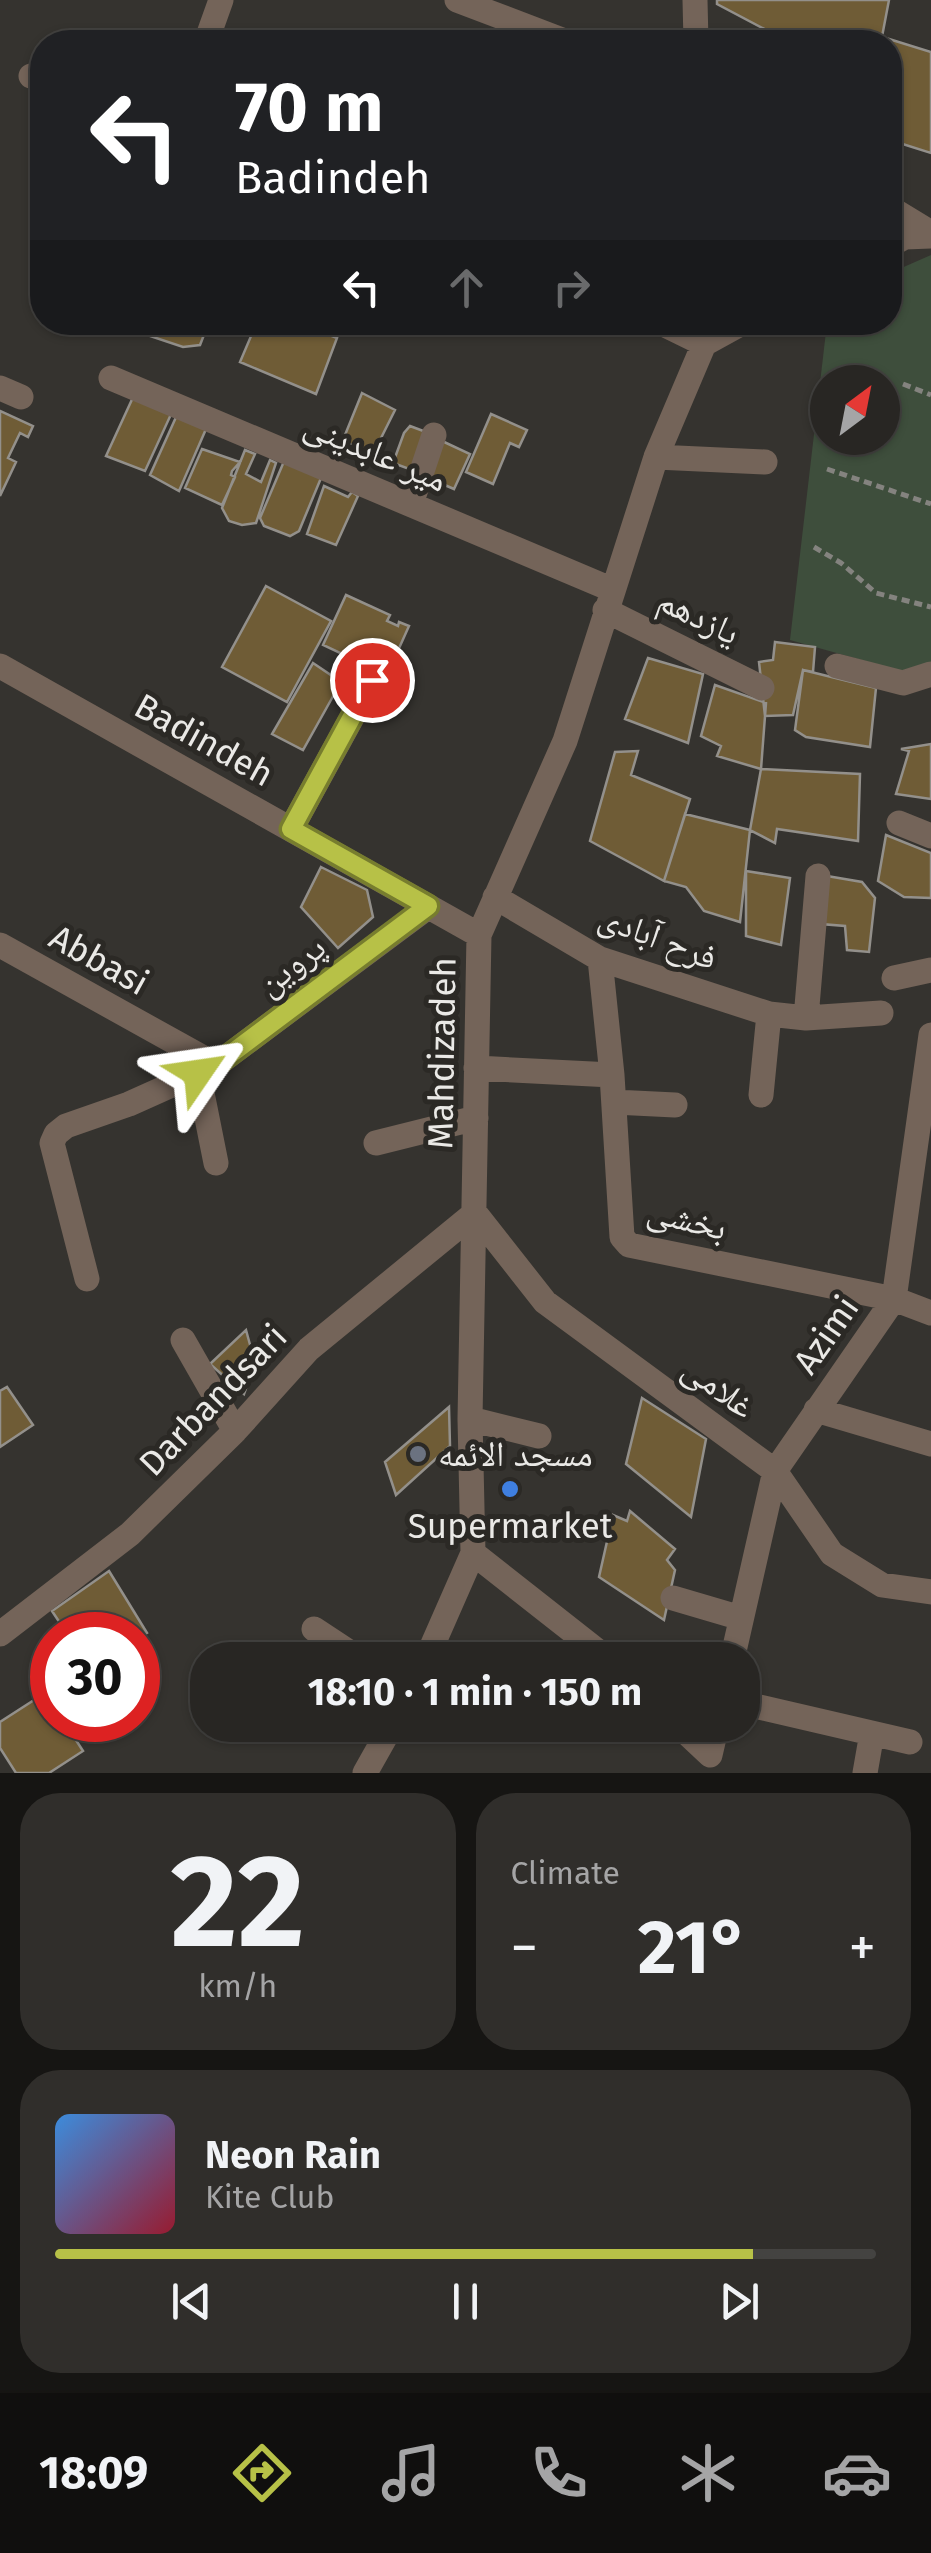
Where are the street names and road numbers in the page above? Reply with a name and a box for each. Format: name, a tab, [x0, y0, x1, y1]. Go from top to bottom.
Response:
street label: میر عابدینی	[298, 403, 454, 501]
street label: یازدهم	[651, 578, 746, 655]
street label: Badindeh	[127, 685, 281, 795]
street label: فرح آبادی	[593, 895, 723, 980]
street label: Abbasi	[42, 916, 156, 1004]
street label: پروین	[248, 926, 334, 1005]
street label: Mahdizadeh	[419, 957, 465, 1149]
street label: بخشی	[643, 1189, 731, 1249]
street label: Azimi	[784, 1288, 868, 1382]
street label: Darbandsari	[130, 1316, 296, 1484]
street label: غلامی	[675, 1347, 763, 1427]

